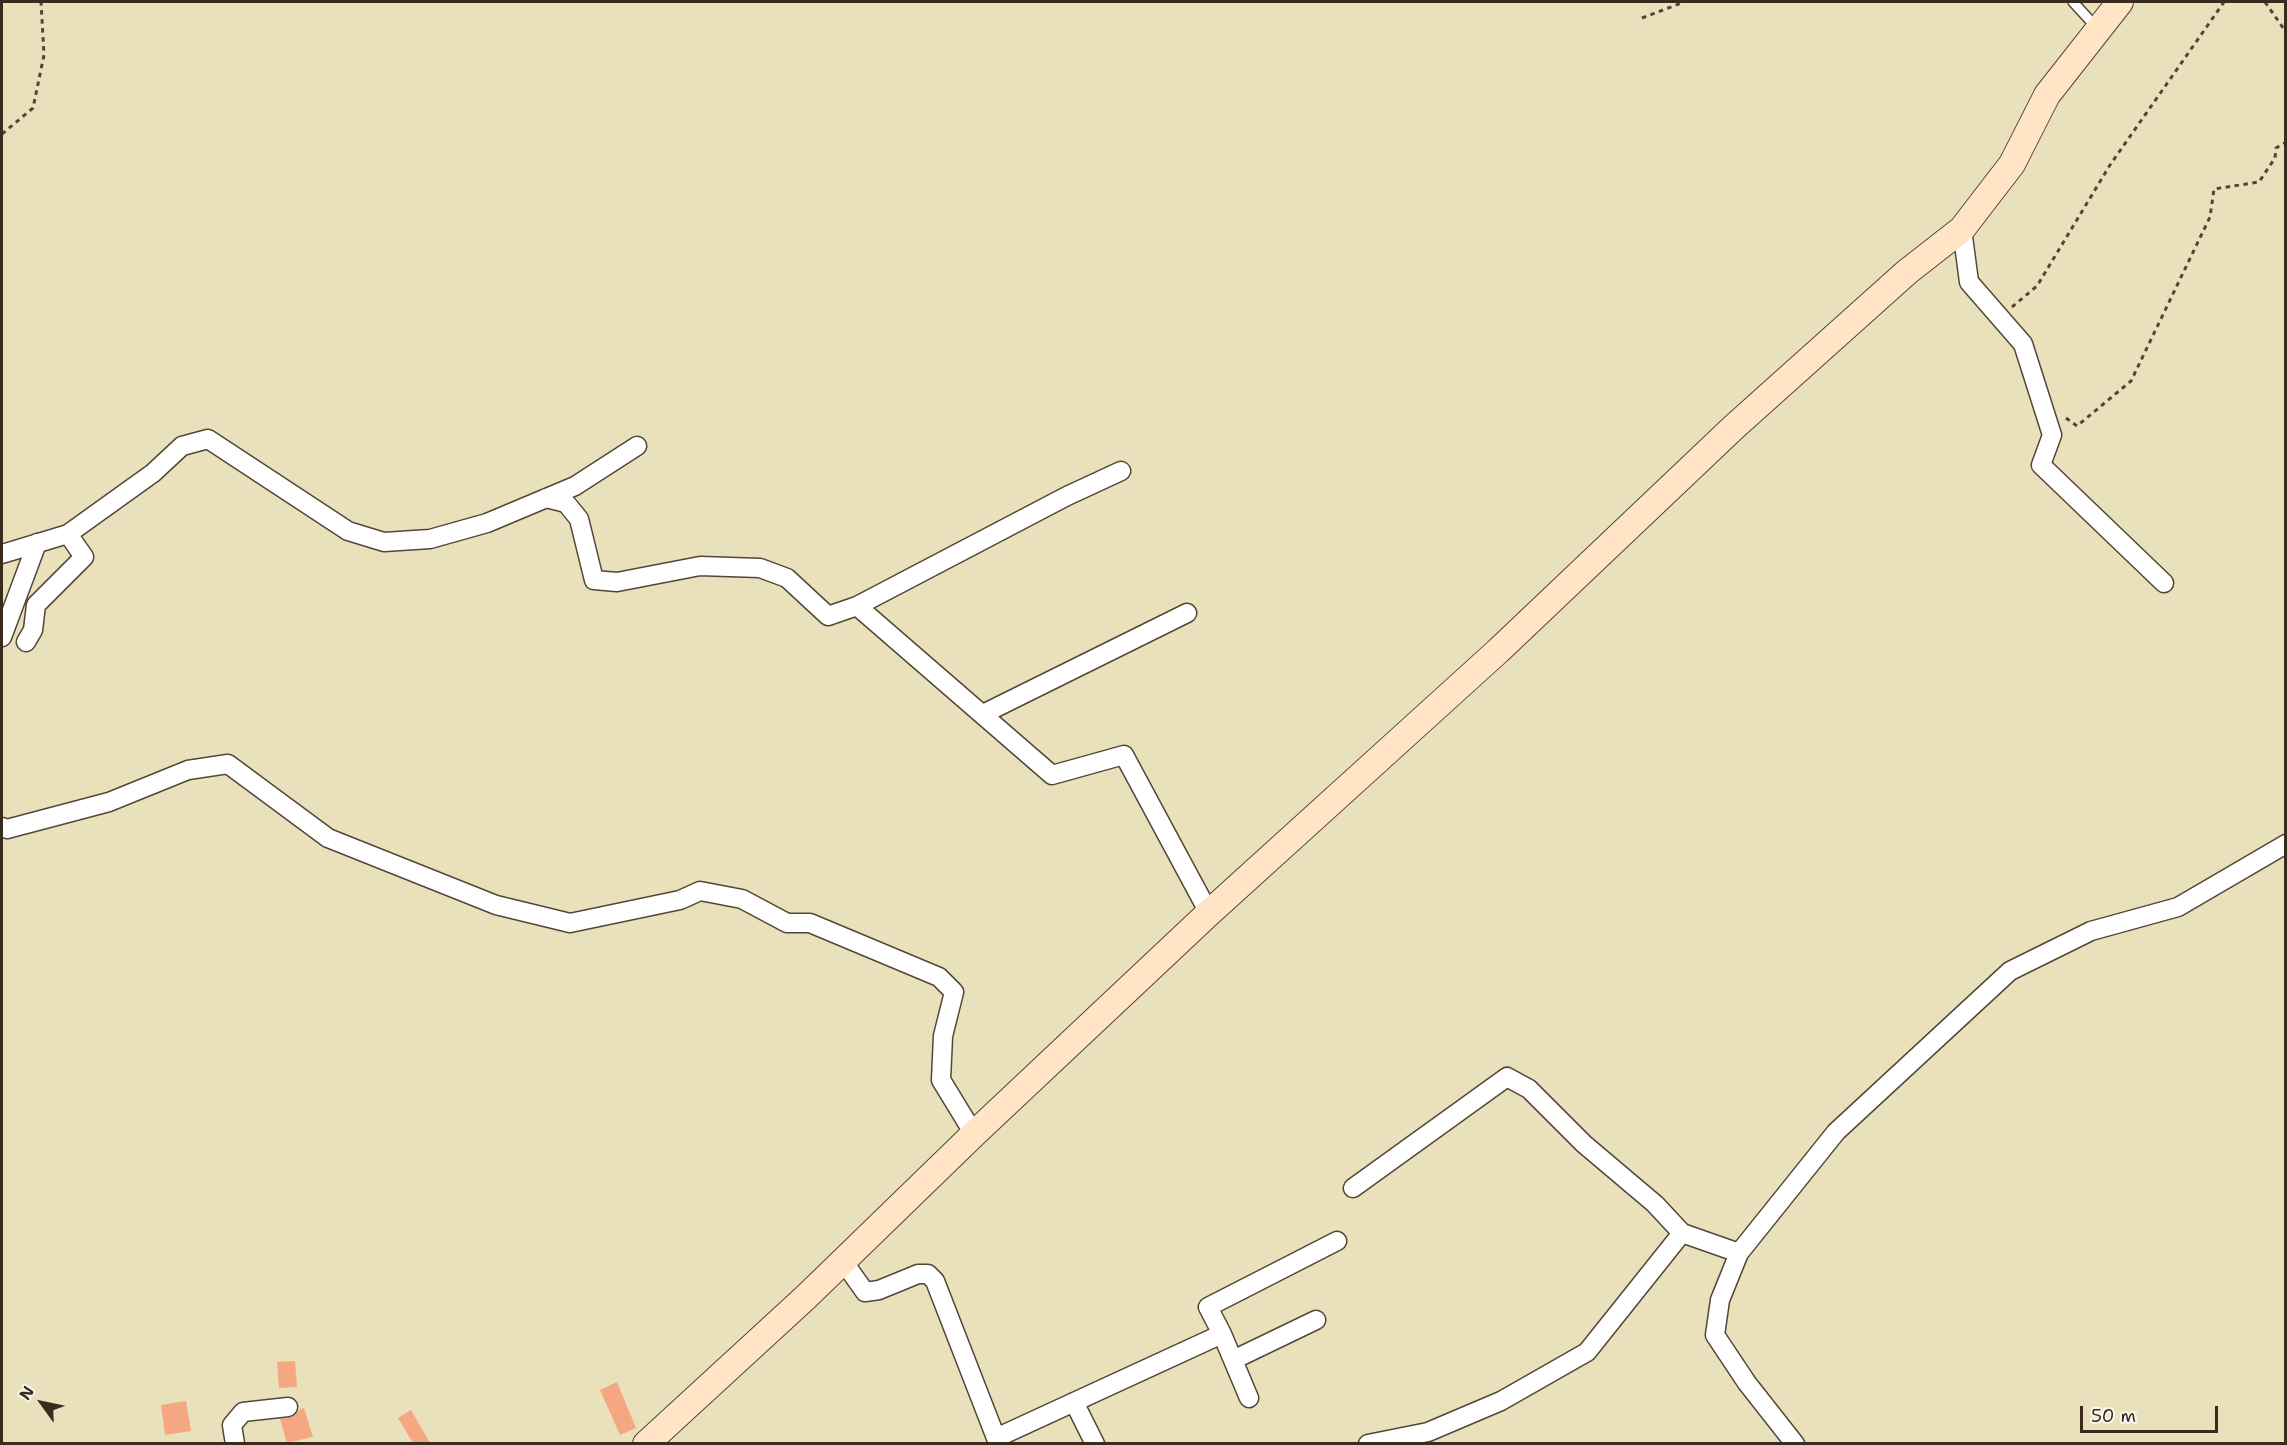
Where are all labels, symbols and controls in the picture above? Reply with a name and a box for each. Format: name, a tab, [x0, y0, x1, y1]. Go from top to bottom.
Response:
north arrow	[12, 1373, 72, 1433]
text: N	[14, 1382, 39, 1404]
scale bar	[2083, 1394, 2221, 1432]
text: 50 m	[2091, 1404, 2136, 1428]

